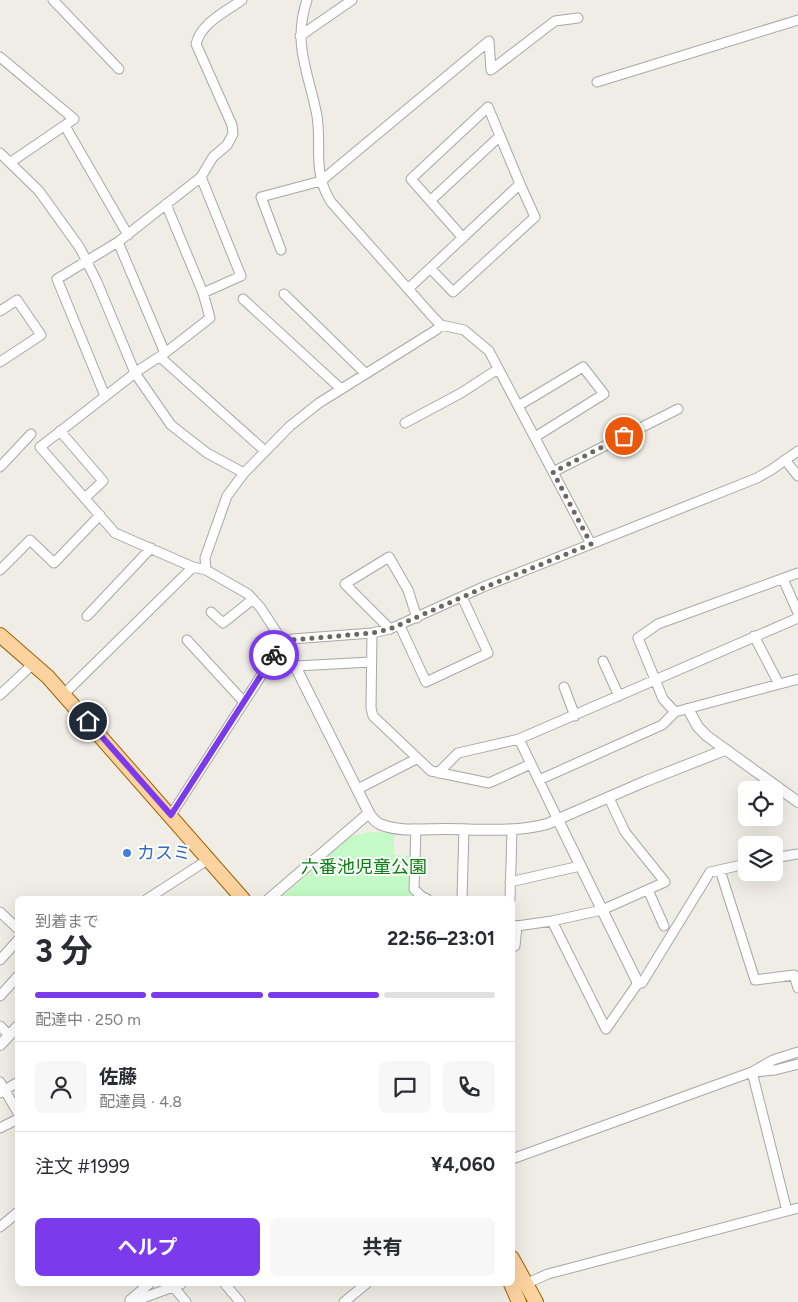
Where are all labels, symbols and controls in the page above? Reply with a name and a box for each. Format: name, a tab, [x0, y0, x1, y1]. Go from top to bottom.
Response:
pin	[603, 415, 645, 457]
icon: bag	[610, 422, 638, 450]
courier	[249, 630, 299, 680]
icon: bike	[260, 641, 288, 669]
pin	[67, 700, 109, 742]
icon: home	[74, 707, 102, 735]
map controls	[738, 781, 783, 881]
button: locate	[738, 781, 783, 826]
button: layers	[738, 836, 783, 881]
place label: カスミ	[137, 842, 191, 864]
marker: カスミ	[121, 847, 133, 859]
park label: 六番池児童公園	[301, 856, 427, 878]
text: 到着まで	[35, 912, 99, 931]
text: 22:56–23:01	[387, 927, 495, 950]
text: 3 分	[35, 932, 92, 970]
text: 配達中 · 250 m	[35, 1010, 141, 1029]
button: person	[35, 1061, 87, 1113]
button: chat	[379, 1061, 431, 1113]
button: phone	[443, 1061, 495, 1113]
text: 佐藤	[99, 1065, 137, 1088]
text: 配達員 · 4.8	[99, 1092, 182, 1111]
text: ¥4,060	[431, 1153, 495, 1176]
text: 注文 #1999	[35, 1155, 130, 1178]
button: ヘルプ	[35, 1218, 260, 1276]
button: 共有	[270, 1218, 495, 1276]

